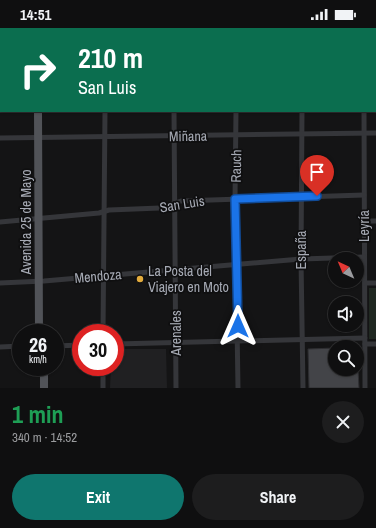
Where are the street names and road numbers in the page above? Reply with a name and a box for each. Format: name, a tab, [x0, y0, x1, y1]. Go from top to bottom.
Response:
street label: Miñana	[169, 127, 208, 145]
street label: Rauch	[227, 149, 245, 183]
street label: Avenida 25 de Mayo	[17, 169, 35, 276]
street label: San Luis	[158, 192, 206, 216]
street label: Leyría	[355, 209, 373, 242]
street label: España	[292, 230, 310, 269]
street label: Mendoza	[74, 265, 123, 287]
street label: Arenales	[167, 310, 185, 357]

